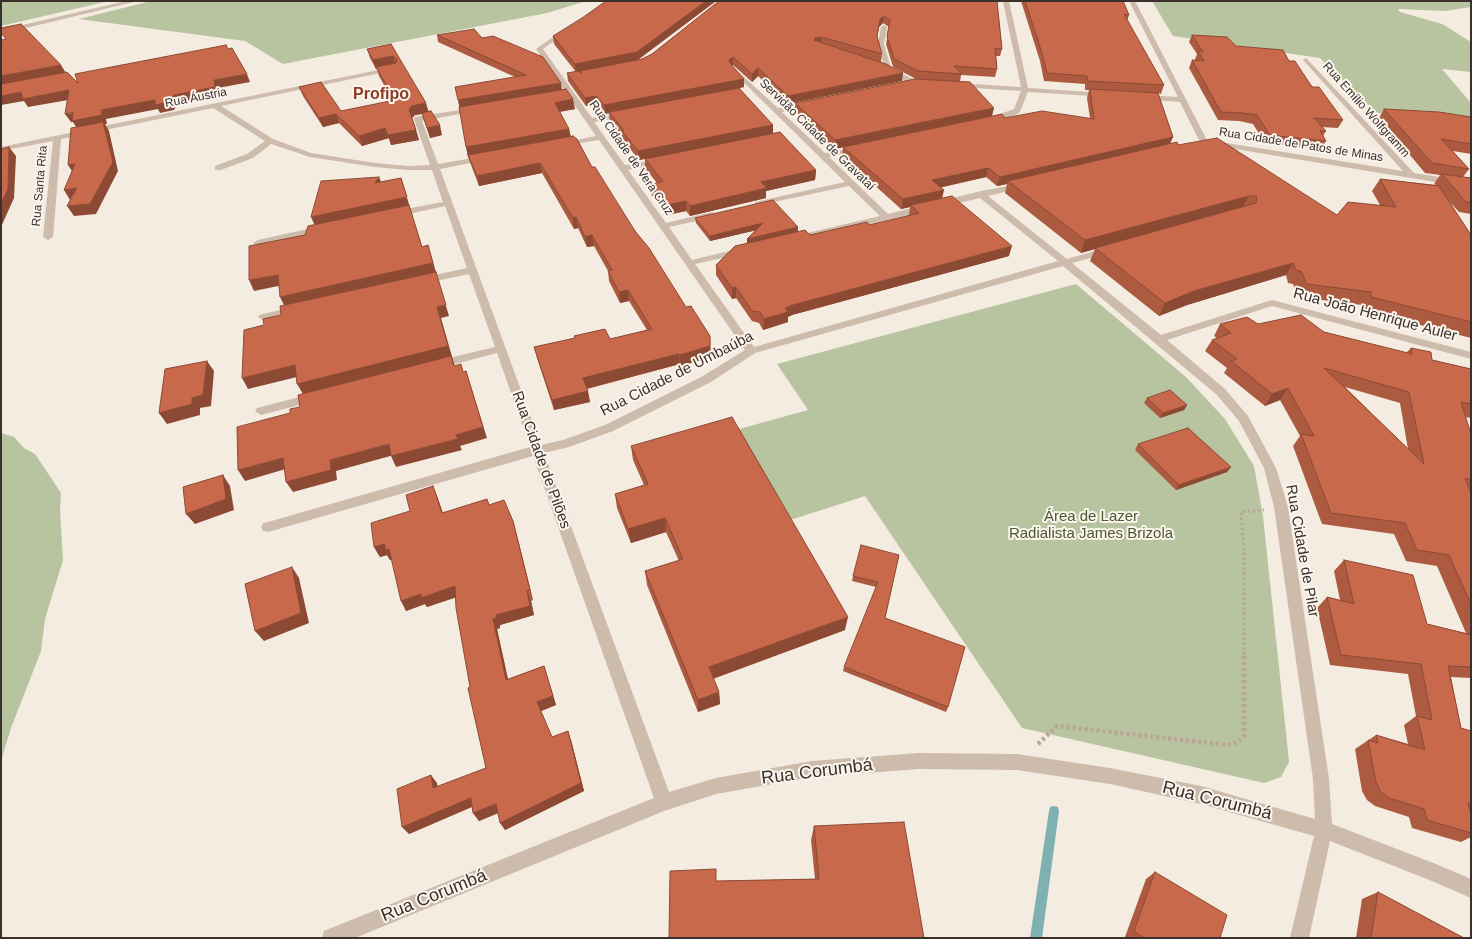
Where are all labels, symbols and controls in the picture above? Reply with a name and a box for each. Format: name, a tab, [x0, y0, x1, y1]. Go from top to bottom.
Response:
street label: Rua Emílio Wolfgramm	[1319, 59, 1413, 161]
street label: Servidão Cidade de Gravataí	[756, 76, 878, 194]
street label: Rua Áustria	[164, 85, 228, 111]
district label: Profipo	[353, 85, 409, 105]
street label: Rua Cidade de Vera Cruz	[586, 98, 676, 218]
street label: Rua Cidade de Patos de Minas	[1218, 125, 1384, 165]
street label: Rua Santa Rita	[29, 145, 51, 227]
street label: Rua João Henrique Auler	[1291, 285, 1459, 345]
street label: Rua Cidade de Umbaúba	[598, 328, 756, 420]
street label: Rua Cidade de Pilões	[508, 389, 574, 531]
street label: Rua Cidade de Pilar	[1281, 483, 1323, 619]
park label: Área de Lazer Radialista James Brizola	[1009, 508, 1173, 543]
street label: Rua Corumbá	[760, 754, 874, 790]
street label: Rua Corumbá	[1160, 777, 1274, 825]
street label: Rua Corumbá	[378, 865, 490, 927]

